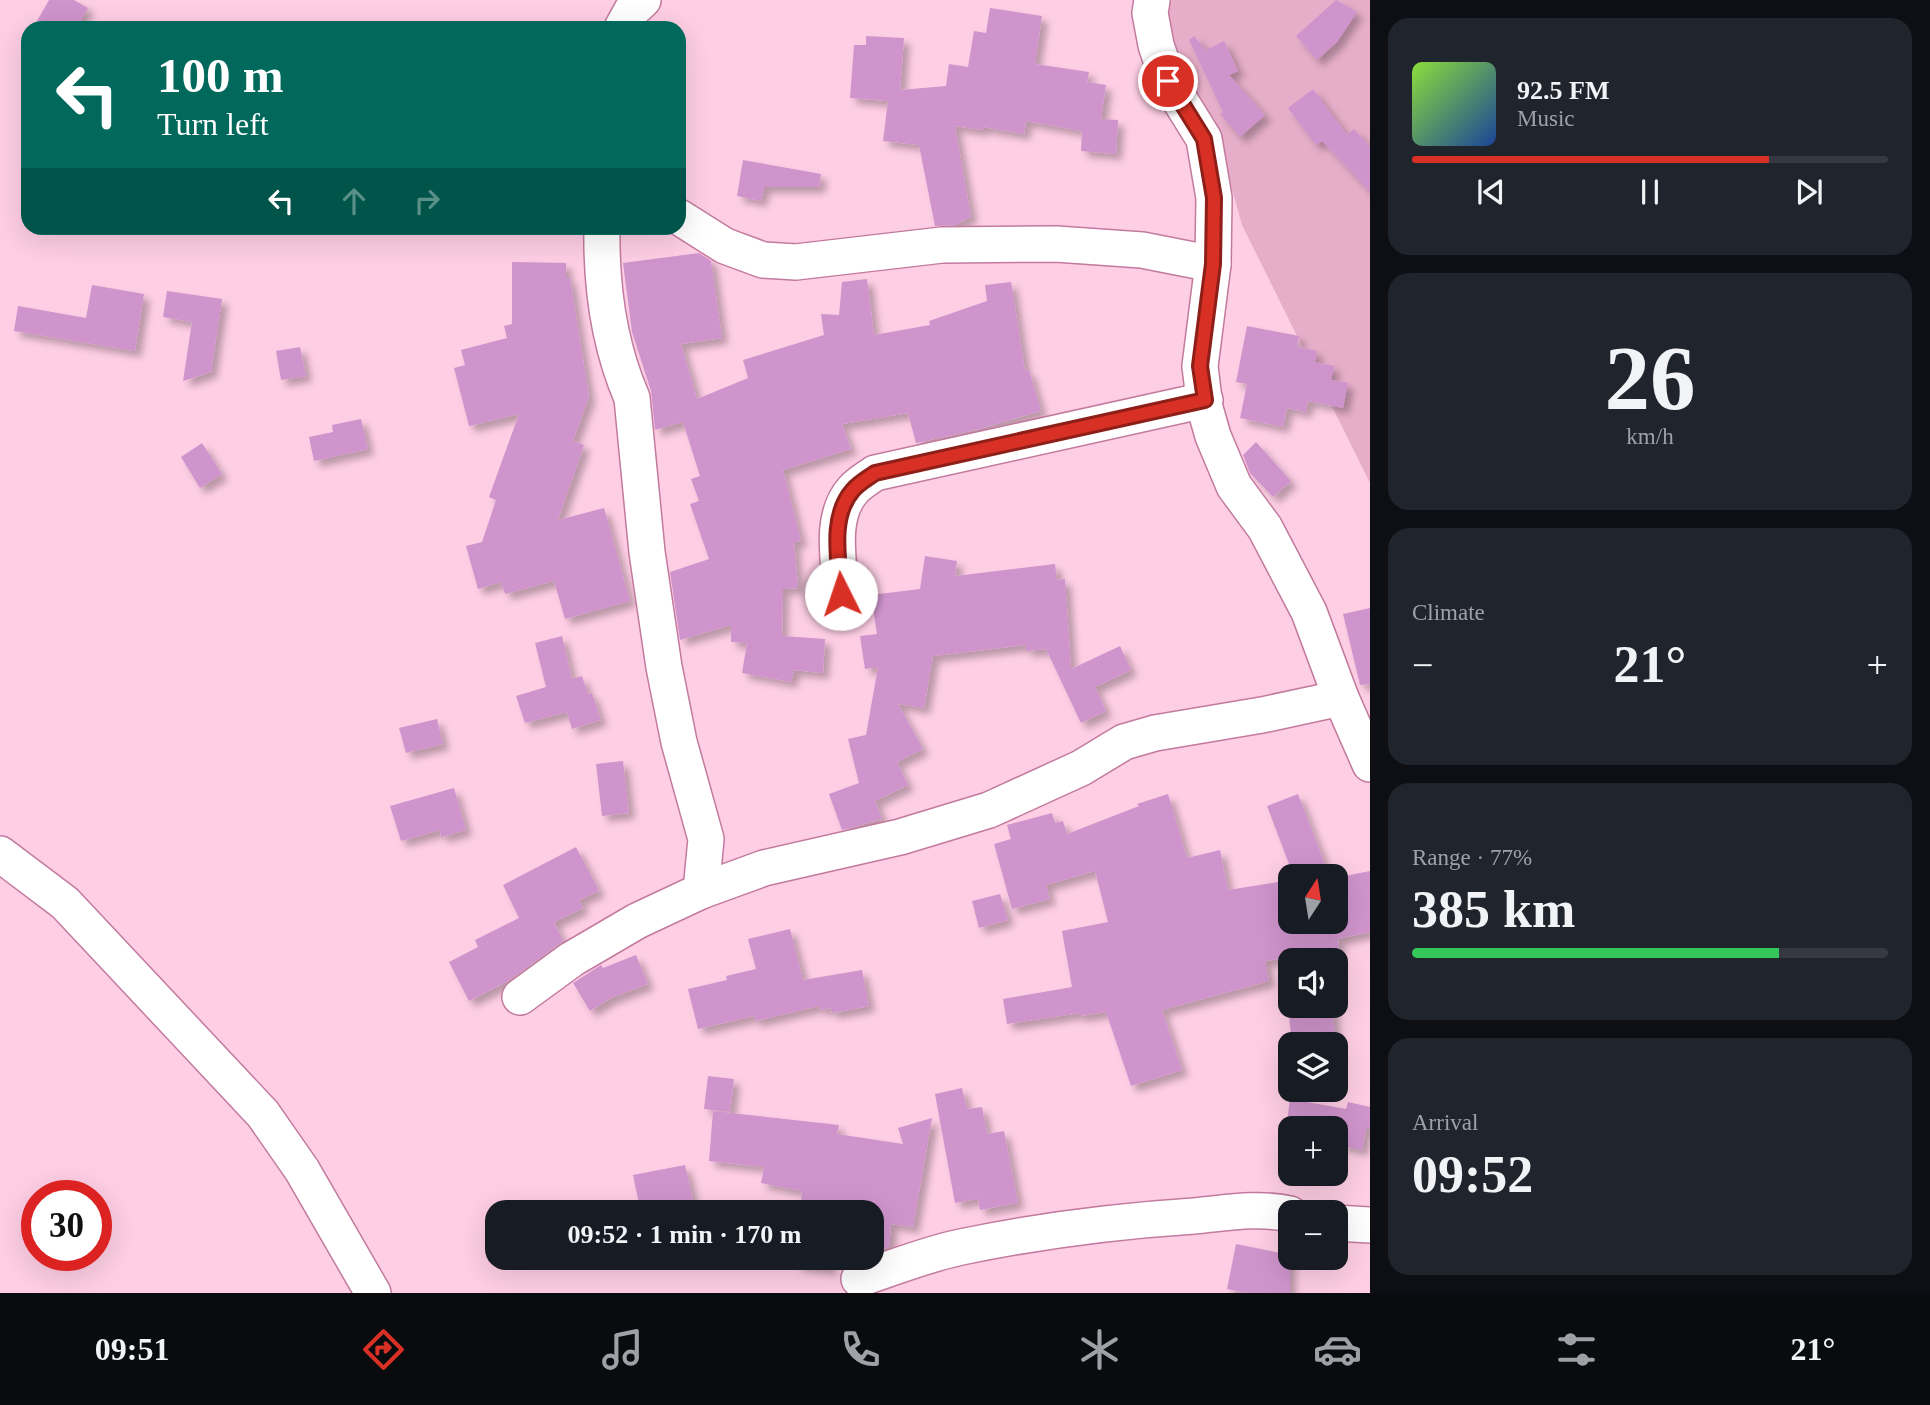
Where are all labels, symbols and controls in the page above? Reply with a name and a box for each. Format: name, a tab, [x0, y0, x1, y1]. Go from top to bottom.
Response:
text: 100 m	[157, 48, 284, 103]
icon: left	[42, 49, 133, 140]
pin	[1138, 51, 1198, 111]
icon: arrive	[1149, 62, 1187, 100]
text: 92.5 FM	[1517, 76, 1609, 105]
text: Turn left	[157, 106, 269, 142]
text: Music	[1517, 106, 1575, 131]
icon: previous	[1472, 173, 1510, 211]
icon: pause	[1631, 173, 1669, 211]
icon: next	[1790, 173, 1828, 211]
icon: left	[262, 182, 300, 220]
icon: ahead	[335, 182, 373, 220]
icon: right	[408, 182, 446, 220]
text: 26	[1605, 328, 1696, 429]
text: km/h	[1626, 424, 1674, 449]
position arrow	[804, 557, 878, 631]
text: Climate	[1412, 600, 1485, 625]
text: 21°	[1614, 636, 1686, 693]
text: −	[1412, 644, 1433, 686]
text: +	[1867, 644, 1888, 686]
text: Range · 77%	[1412, 845, 1532, 870]
north arrow	[1278, 864, 1348, 934]
map controls	[1278, 864, 1348, 1270]
text: 385 km	[1412, 881, 1575, 938]
button: sound	[1278, 948, 1348, 1018]
button: layers	[1278, 1032, 1348, 1102]
text: Arrival	[1412, 1110, 1478, 1135]
button: +	[1278, 1116, 1348, 1186]
text: 09:52	[1412, 1146, 1533, 1203]
speed limit sign: 30	[21, 1180, 112, 1271]
button: −	[1278, 1200, 1348, 1270]
text: 09:52 · 1 min · 170 m	[568, 1220, 802, 1249]
icon: directions	[359, 1325, 408, 1374]
icon: music	[598, 1325, 647, 1374]
icon: phone	[836, 1325, 885, 1374]
icon: climate	[1075, 1325, 1124, 1374]
icon: car	[1313, 1325, 1362, 1374]
icon: filters	[1552, 1325, 1601, 1374]
text: 09:51	[95, 1331, 169, 1367]
text: 21°	[1790, 1331, 1835, 1367]

